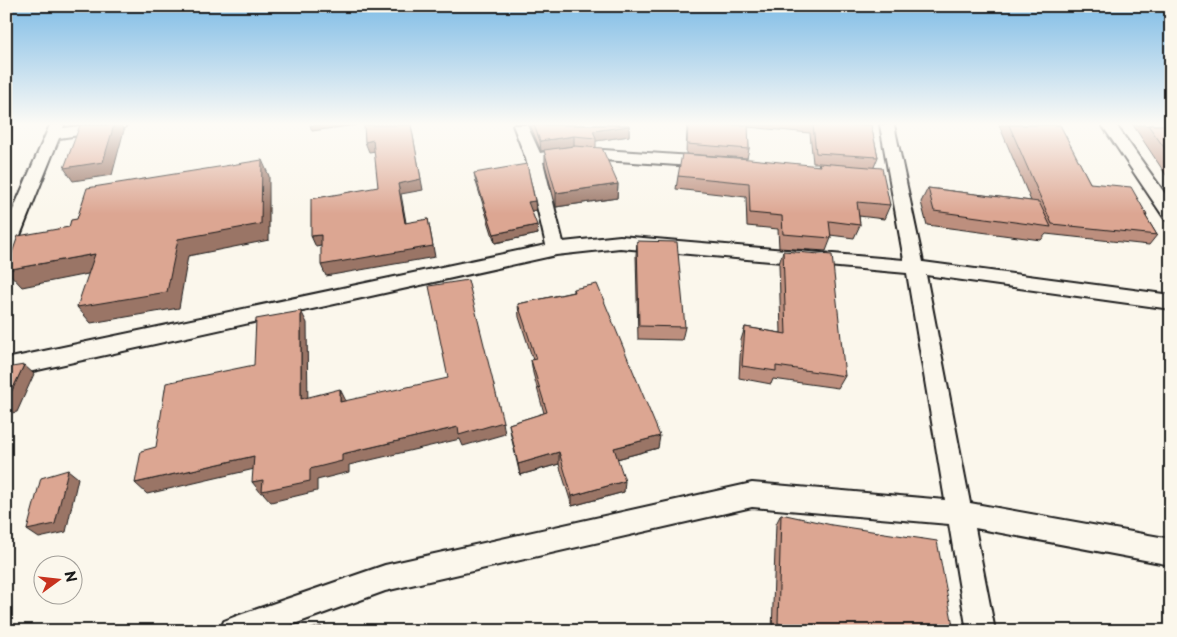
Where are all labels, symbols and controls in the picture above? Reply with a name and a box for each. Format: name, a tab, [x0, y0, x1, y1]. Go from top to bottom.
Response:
north arrow	[32, 554, 82, 604]
text: N	[59, 568, 83, 585]

